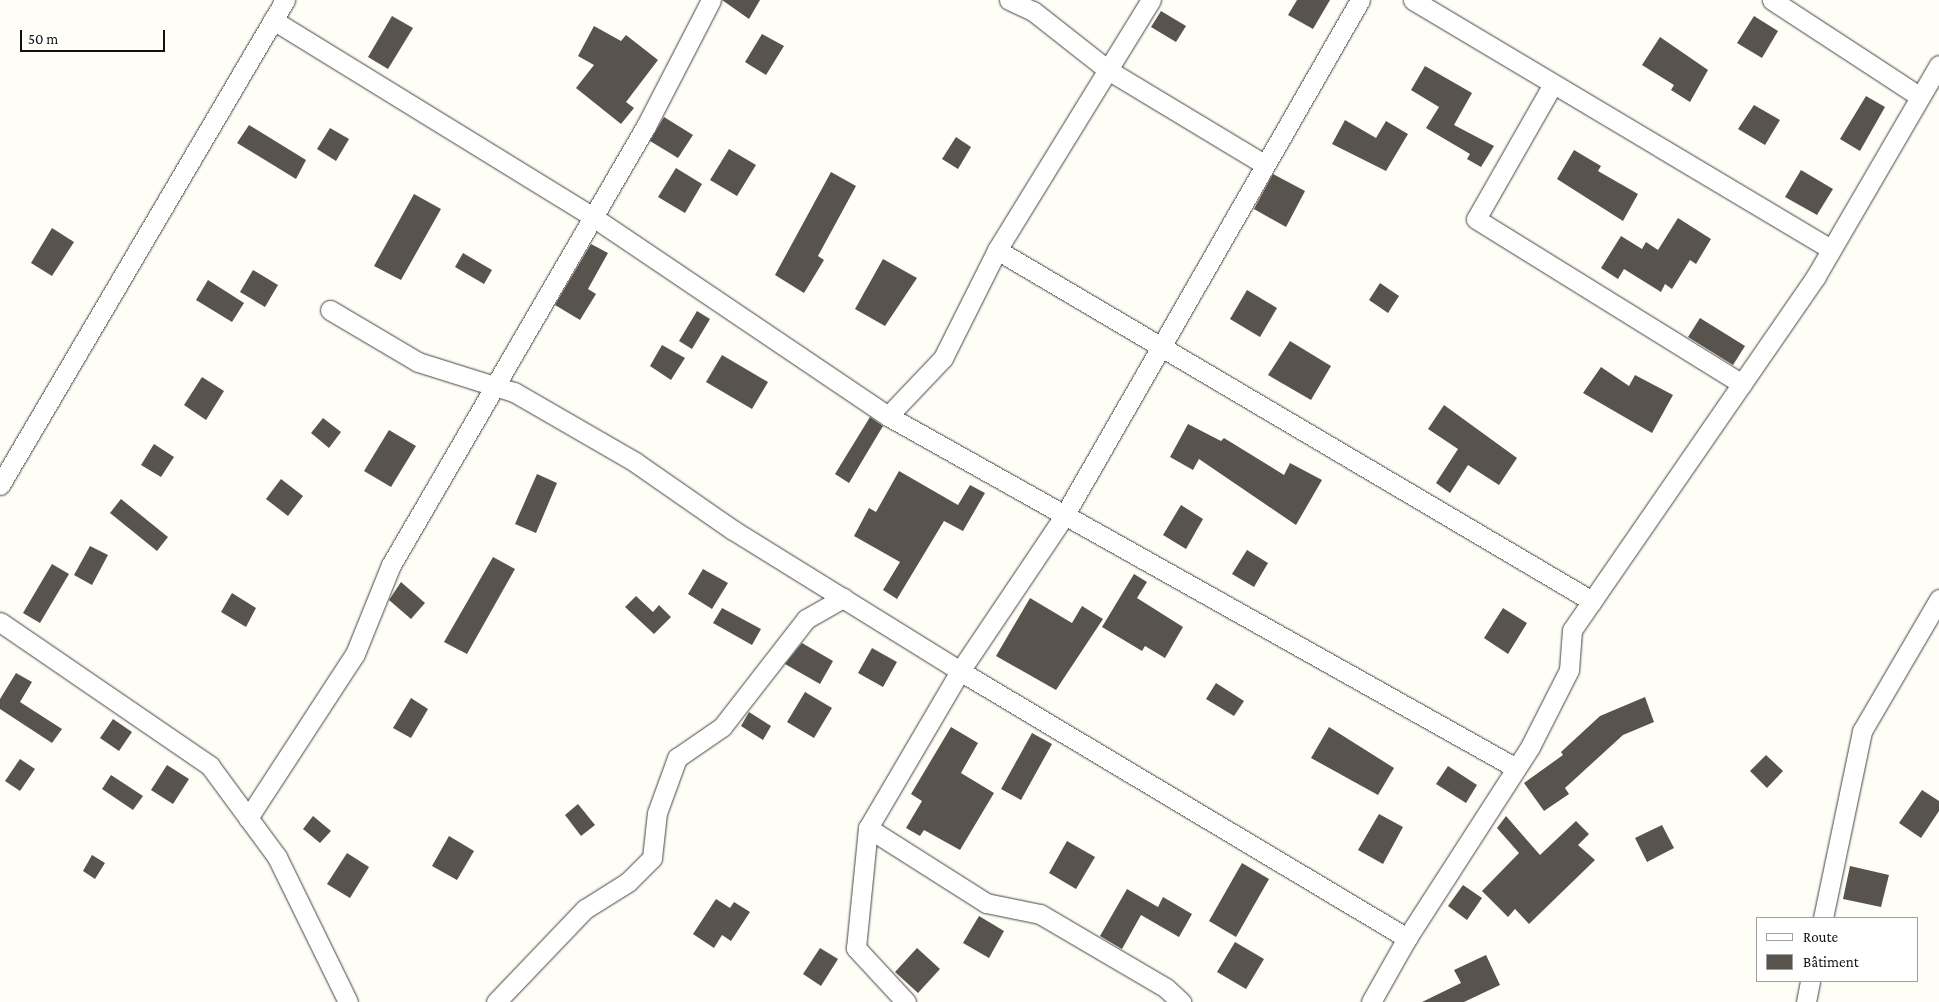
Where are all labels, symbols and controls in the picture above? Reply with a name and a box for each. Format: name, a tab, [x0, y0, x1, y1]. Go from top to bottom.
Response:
scale bar	[22, 20, 168, 52]
text: 50 m	[28, 31, 58, 47]
legend	[1756, 917, 1919, 982]
text: Route	[1803, 929, 1838, 945]
text: Bâtiment	[1803, 954, 1859, 970]

